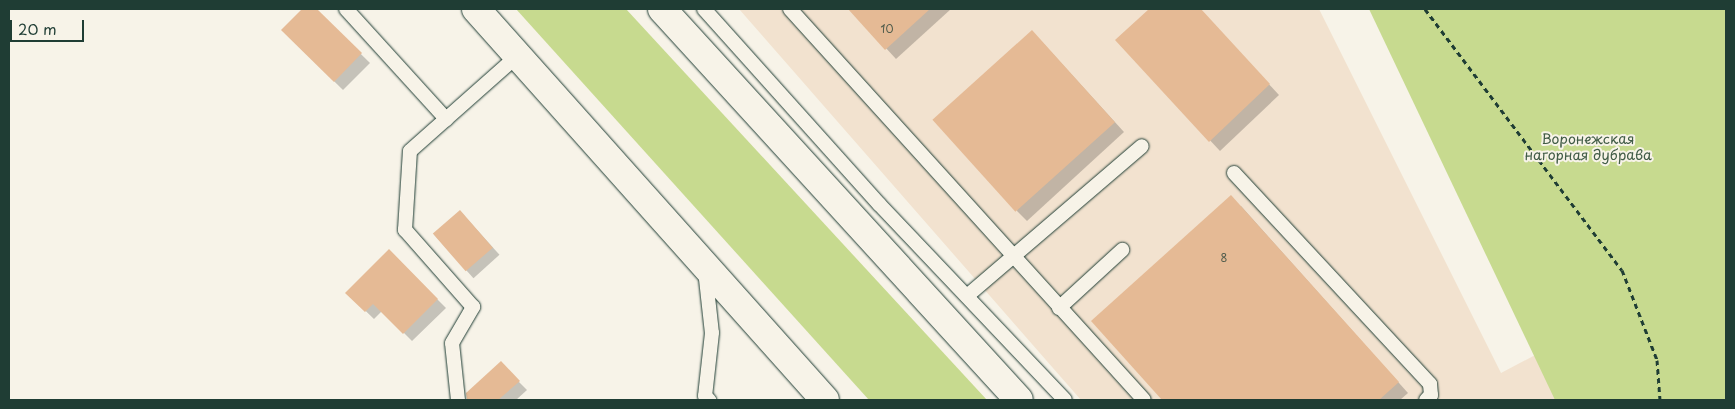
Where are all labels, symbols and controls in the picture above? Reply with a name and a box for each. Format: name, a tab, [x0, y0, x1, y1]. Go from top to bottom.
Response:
scale bar	[12, 10, 86, 42]
text: 20 m	[18, 17, 57, 40]
house number: 10	[881, 22, 893, 36]
park label: Воронежская нагорная дубрава	[1524, 131, 1652, 164]
house number: 8	[1221, 251, 1227, 265]

